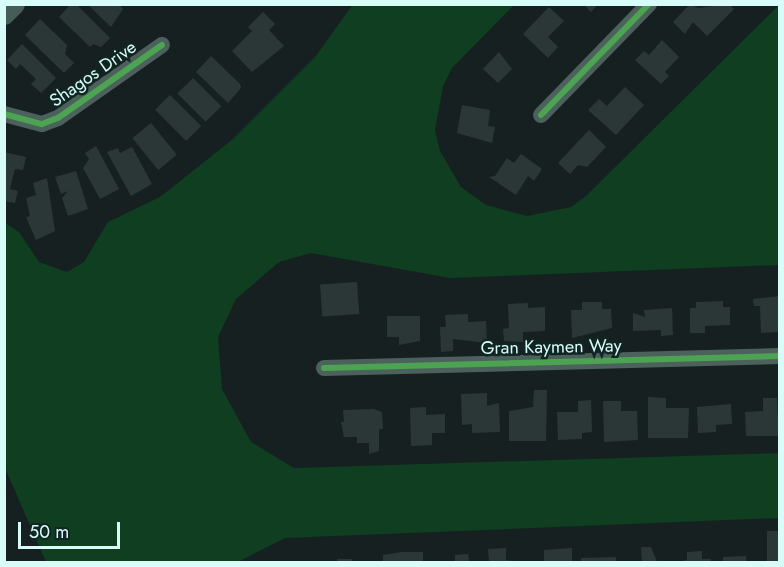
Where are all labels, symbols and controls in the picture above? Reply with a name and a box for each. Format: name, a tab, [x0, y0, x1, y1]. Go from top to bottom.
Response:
street label: Shagos Drive	[46, 36, 140, 112]
street label: Gran Kaymen Way	[480, 335, 622, 359]
scale bar	[21, 510, 123, 548]
text: 50 m	[29, 519, 69, 545]

